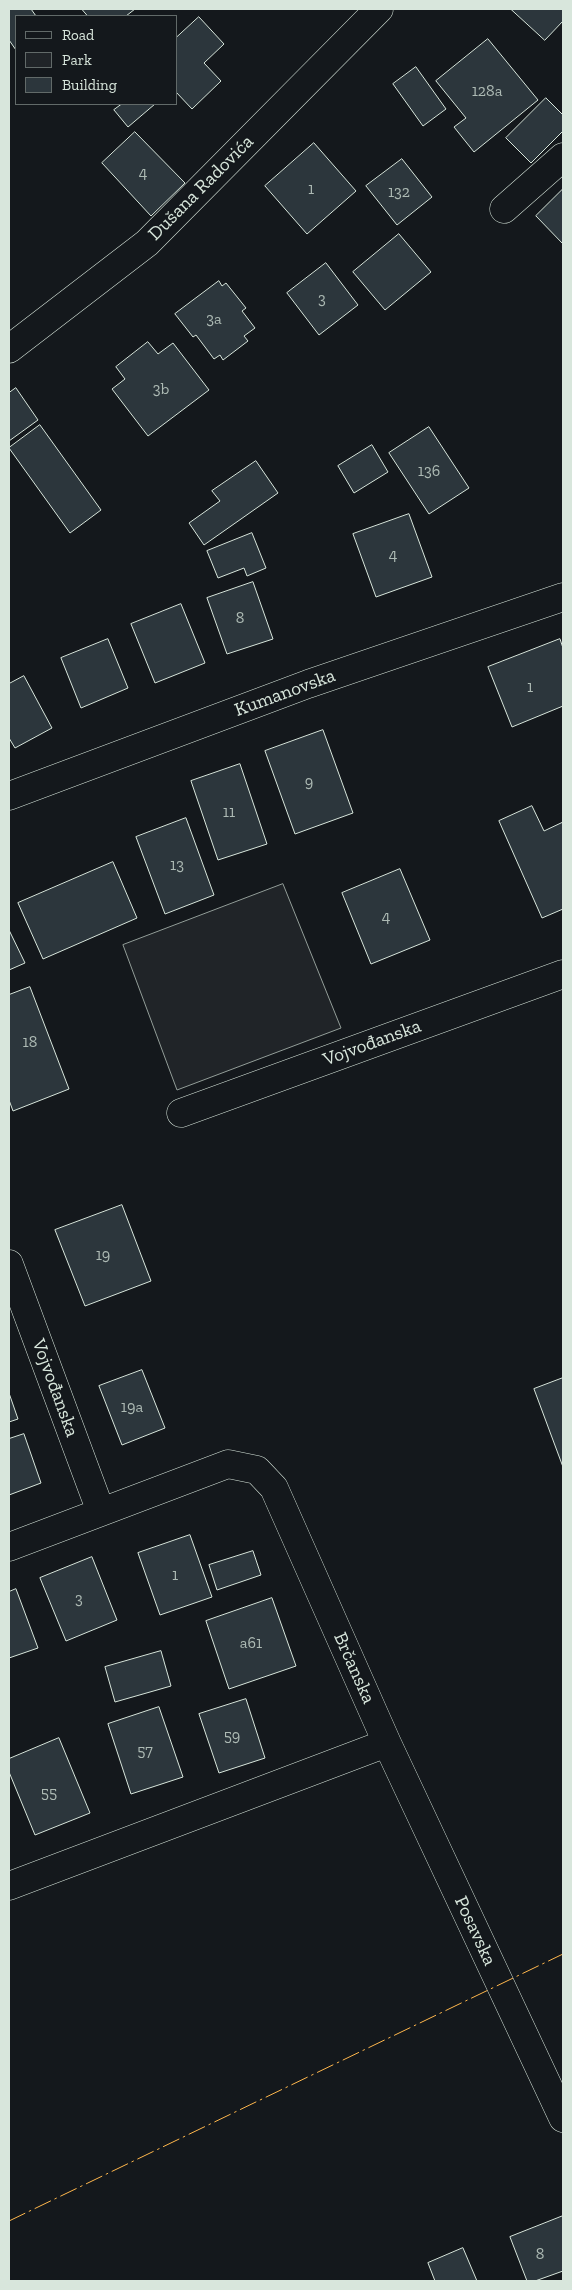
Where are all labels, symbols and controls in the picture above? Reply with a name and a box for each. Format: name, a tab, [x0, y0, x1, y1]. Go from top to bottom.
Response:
legend	[15, 15, 178, 105]
text: Road	[62, 26, 94, 44]
text: Park	[62, 51, 92, 69]
text: Building	[62, 76, 117, 94]
house number: 128a	[472, 81, 502, 101]
street label: Dušana Radovića	[144, 131, 258, 245]
house number: 4	[139, 163, 147, 183]
house number: 1	[308, 179, 314, 199]
house number: 132	[388, 182, 410, 202]
house number: 3	[318, 289, 326, 309]
house number: 3a	[206, 309, 222, 329]
house number: 3b	[153, 379, 169, 399]
house number: 136	[418, 461, 440, 481]
house number: 4	[389, 545, 397, 565]
house number: 8	[236, 608, 244, 628]
street label: Kumanovska	[232, 664, 338, 722]
house number: 1	[527, 677, 533, 697]
house number: 9	[305, 772, 313, 792]
house number: 11	[223, 802, 235, 822]
house number: 13	[170, 855, 184, 875]
house number: 4	[382, 907, 390, 927]
street label: Vojvođanska	[320, 1015, 424, 1071]
house number: 18	[23, 1032, 37, 1052]
house number: 19	[96, 1245, 110, 1265]
street label: Vojvođanska	[27, 1336, 83, 1440]
house number: 19a	[121, 1397, 143, 1417]
house number: 1	[172, 1565, 178, 1585]
house number: 3	[75, 1589, 83, 1609]
street label: Brčanska	[328, 1629, 380, 1707]
house number: a61	[240, 1633, 262, 1653]
house number: 59	[224, 1726, 240, 1746]
house number: 57	[137, 1741, 153, 1761]
house number: 55	[41, 1783, 57, 1803]
street label: Posavska	[449, 1893, 501, 1969]
house number: 8	[536, 2244, 544, 2264]

